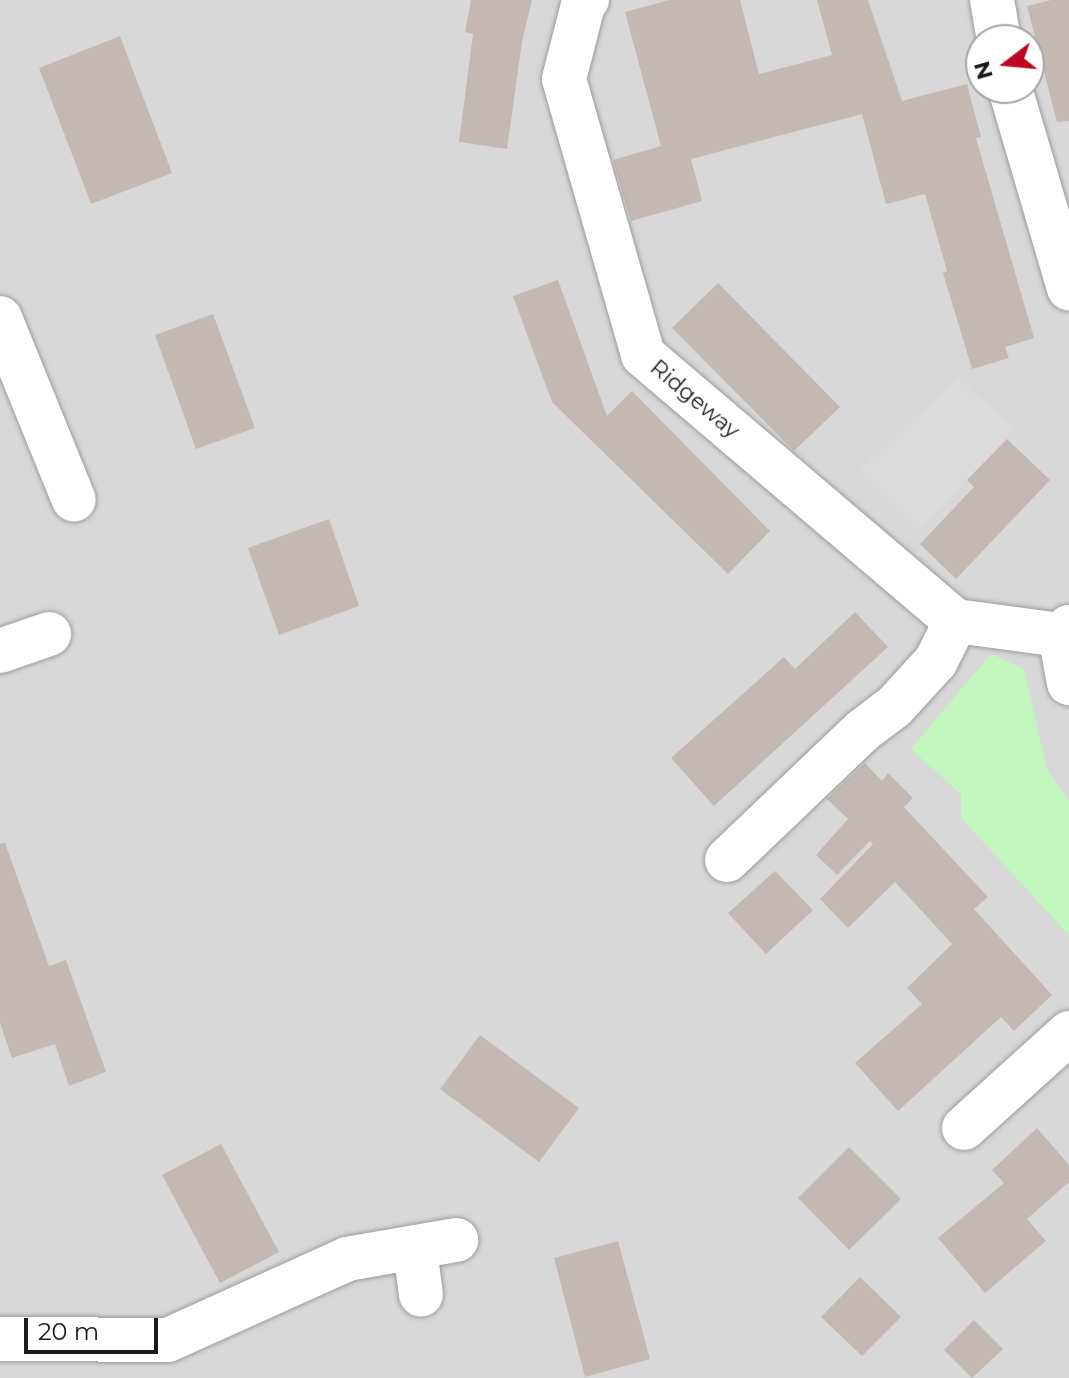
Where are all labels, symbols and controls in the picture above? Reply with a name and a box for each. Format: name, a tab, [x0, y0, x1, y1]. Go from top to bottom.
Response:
north arrow	[965, 24, 1045, 104]
text: N	[968, 58, 999, 82]
street label: Ridgeway	[645, 354, 745, 444]
scale bar	[28, 1302, 162, 1352]
text: 20 m	[38, 1317, 99, 1346]

